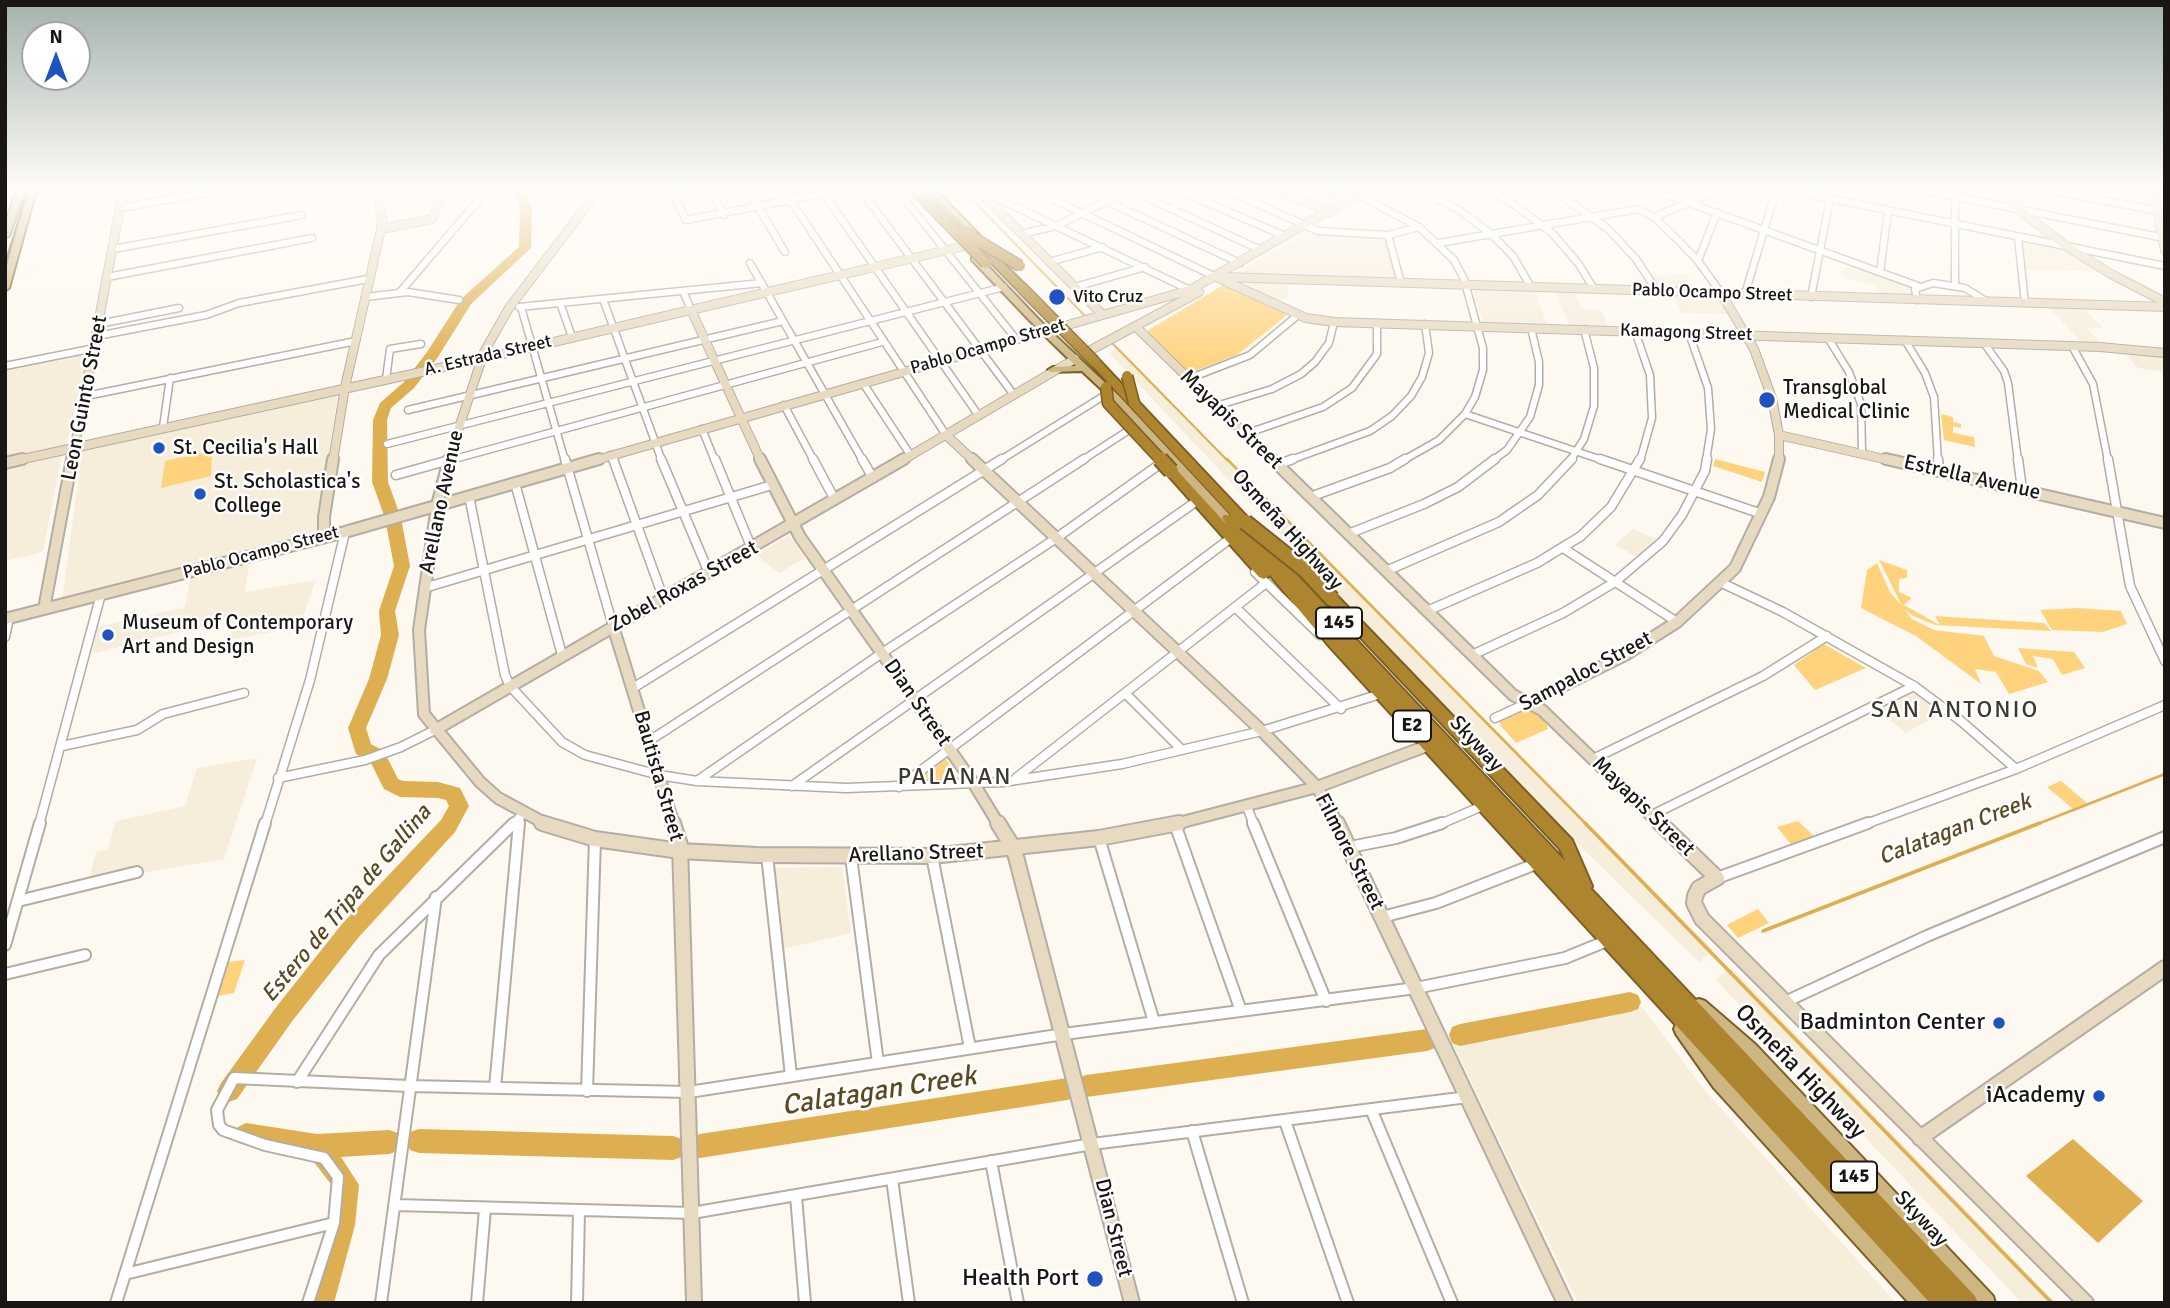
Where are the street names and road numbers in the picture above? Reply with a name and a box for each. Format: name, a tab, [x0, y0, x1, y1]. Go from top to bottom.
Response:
street label: Pablo Ocampo Street	[1631, 279, 1793, 307]
street label: Leon Guinto Street	[57, 313, 113, 483]
street label: Pablo Ocampo Street	[908, 315, 1068, 379]
street label: Kamagong Street	[1620, 320, 1752, 346]
street label: A. Estrada Street	[422, 331, 554, 381]
street label: Mayapis Street	[1174, 365, 1288, 475]
street label: Arellano Avenue	[414, 428, 470, 576]
street label: Estrella Avenue	[1901, 450, 2043, 506]
street label: Osmeña Highway	[1226, 464, 1348, 596]
street label: Pablo Ocampo Street	[181, 522, 341, 584]
street label: Zobel Roxas Street	[605, 536, 763, 638]
road number: 145	[1316, 608, 1362, 638]
street label: Sampaloc Street	[1515, 626, 1657, 718]
street label: Dian Street	[878, 655, 956, 751]
street label: Bautista Street	[627, 708, 689, 844]
road number: E2	[1393, 710, 1431, 741]
street label: Skyway	[1444, 711, 1508, 777]
street label: Mayapis Street	[1586, 752, 1700, 862]
street label: Filmore Street	[1309, 789, 1389, 915]
street label: Arellano Street	[848, 839, 984, 869]
street label: Osmeña Highway	[1728, 999, 1872, 1145]
road number: 145	[1831, 1162, 1877, 1192]
street label: Dian Street	[1089, 1176, 1137, 1280]
street label: Skyway	[1889, 1186, 1953, 1252]

